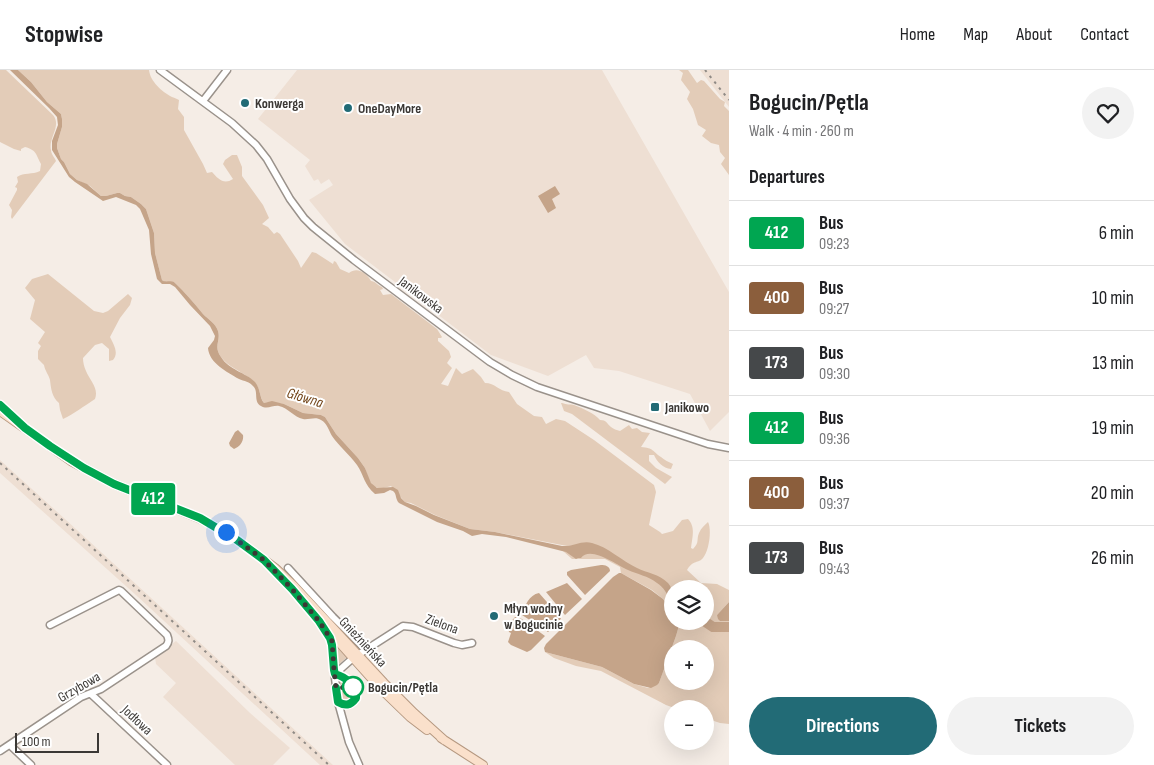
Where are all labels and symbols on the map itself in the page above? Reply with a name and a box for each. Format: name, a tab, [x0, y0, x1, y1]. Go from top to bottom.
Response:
place label: Konwerga	[255, 95, 304, 112]
marker: Konwerga	[239, 97, 251, 109]
place label: OneDayMore	[358, 100, 421, 117]
marker: OneDayMore	[342, 102, 354, 114]
street label: Janikowska	[395, 272, 447, 317]
water label: Główna	[285, 384, 325, 412]
place label: Janikowo	[664, 399, 709, 416]
marker: Janikowo	[649, 401, 661, 413]
line badge: 412	[124, 483, 182, 515]
your location	[214, 520, 239, 545]
place label: Młyn wodny w Bogucinie	[504, 600, 563, 633]
street label: Zielona	[423, 610, 461, 638]
marker: Młyn wodny w Bogucinie	[488, 610, 500, 622]
street label: Gnieźnieńska	[336, 613, 390, 671]
street label: Grzybowa	[55, 668, 103, 706]
marker: Bogucin/Pętla	[342, 676, 364, 698]
place label: Bogucin/Pętla	[368, 679, 438, 696]
street label: Jodłowa	[117, 701, 156, 738]
scale bar	[15, 730, 99, 753]

